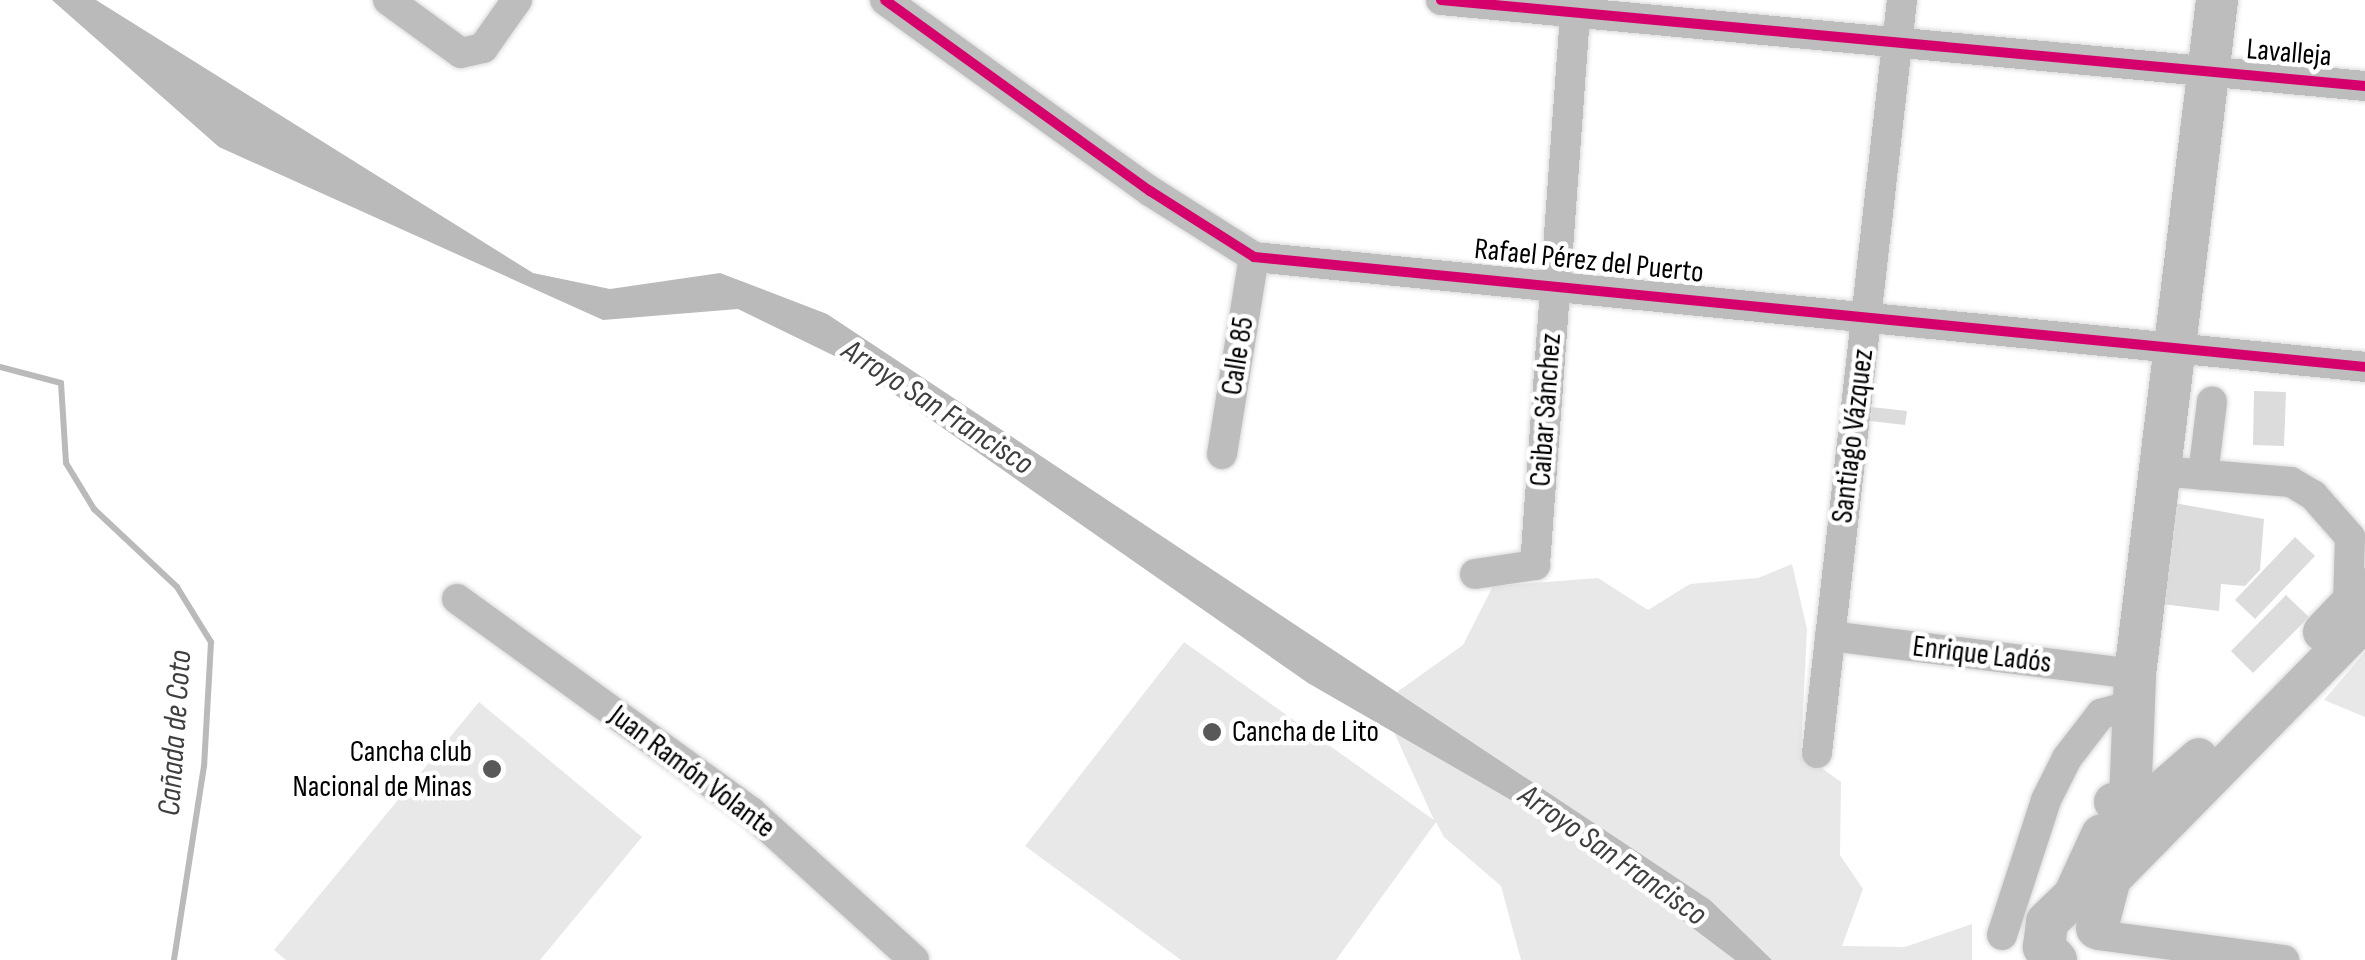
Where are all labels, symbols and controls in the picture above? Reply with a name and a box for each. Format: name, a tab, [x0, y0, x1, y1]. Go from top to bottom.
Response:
street label: Lavalleja	[2245, 31, 2333, 75]
street label: Rafael Pérez del Puerto	[1473, 231, 1705, 291]
street label: Calle 85	[1214, 314, 1262, 398]
water label: Arroyo San Francisco	[834, 332, 1040, 484]
street label: Caibar Sánchez	[1523, 332, 1569, 488]
street label: Santiago Vázquez	[1824, 347, 1882, 525]
street label: Enrique Ladós	[1911, 629, 2053, 681]
water label: Cañada de Coto	[151, 649, 201, 817]
street label: Juan Ramón Volante	[602, 698, 782, 846]
place label: Cancha de Lito	[1232, 714, 1379, 750]
marker: Cancha de Lito	[1201, 721, 1223, 743]
place label: Cancha club Nacional de Minas	[292, 734, 472, 804]
marker: Cancha club Nacional de Minas	[481, 758, 503, 780]
water label: Arroyo San Francisco	[1511, 777, 1713, 935]

